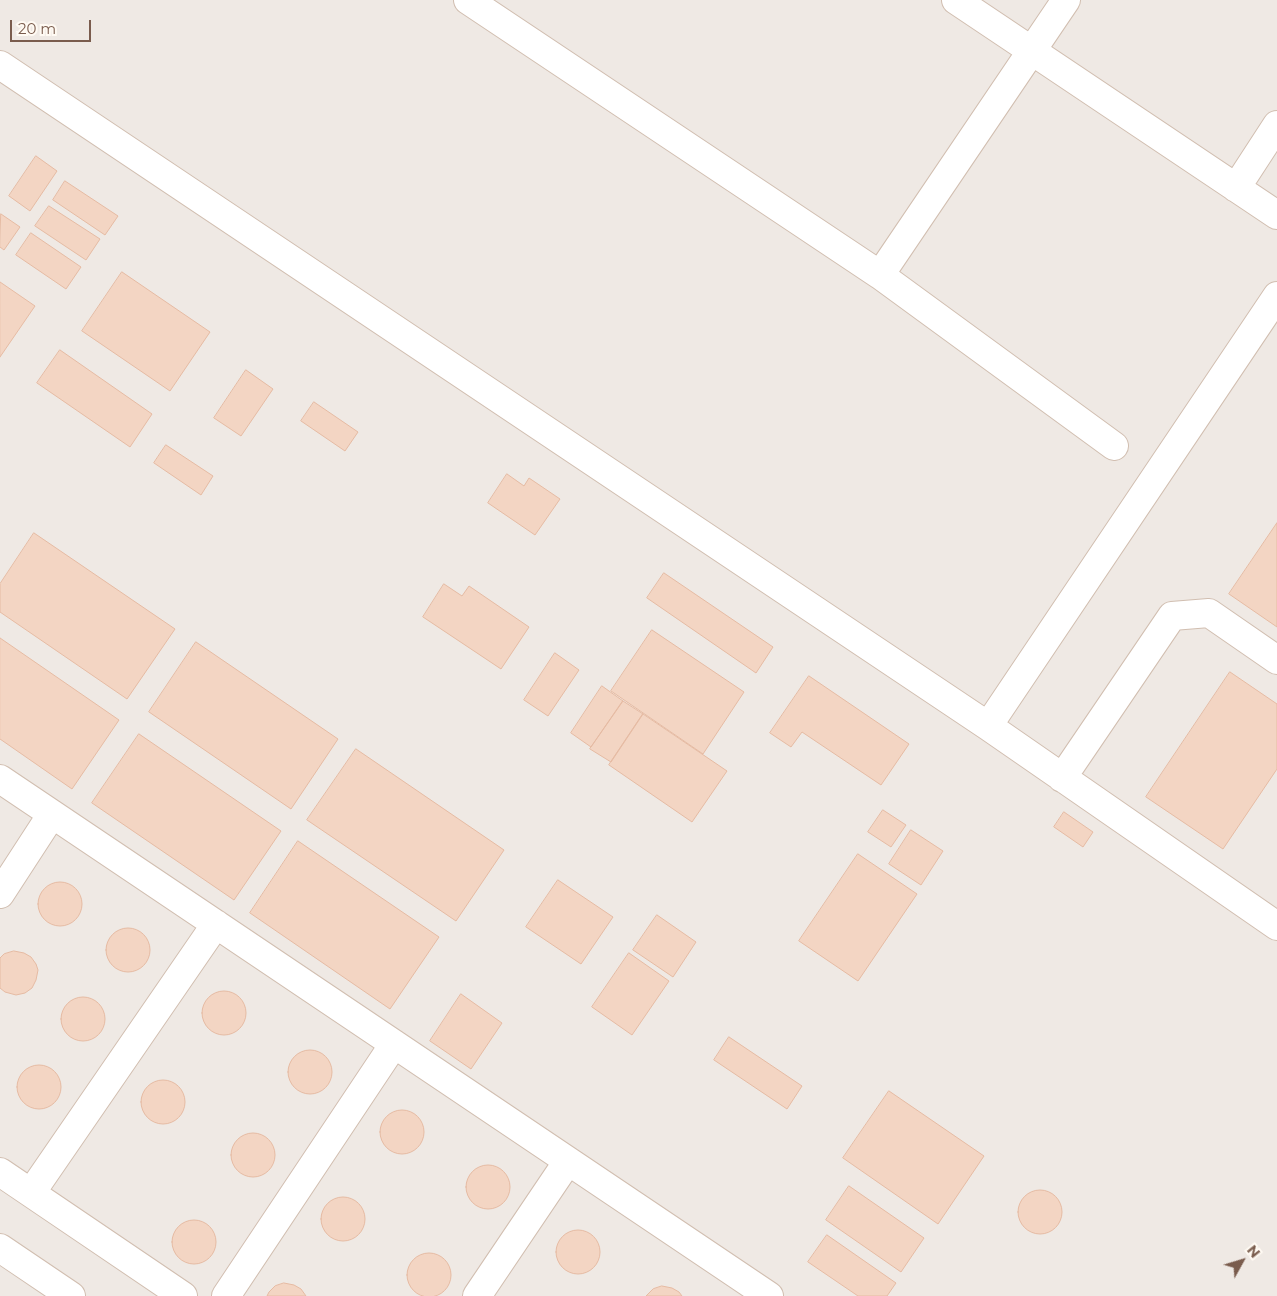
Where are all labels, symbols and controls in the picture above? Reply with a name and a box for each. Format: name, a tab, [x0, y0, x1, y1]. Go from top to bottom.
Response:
scale bar	[12, 10, 94, 42]
text: 20 m	[18, 19, 56, 38]
north arrow	[1217, 1236, 1267, 1286]
text: N	[1243, 1242, 1264, 1262]

